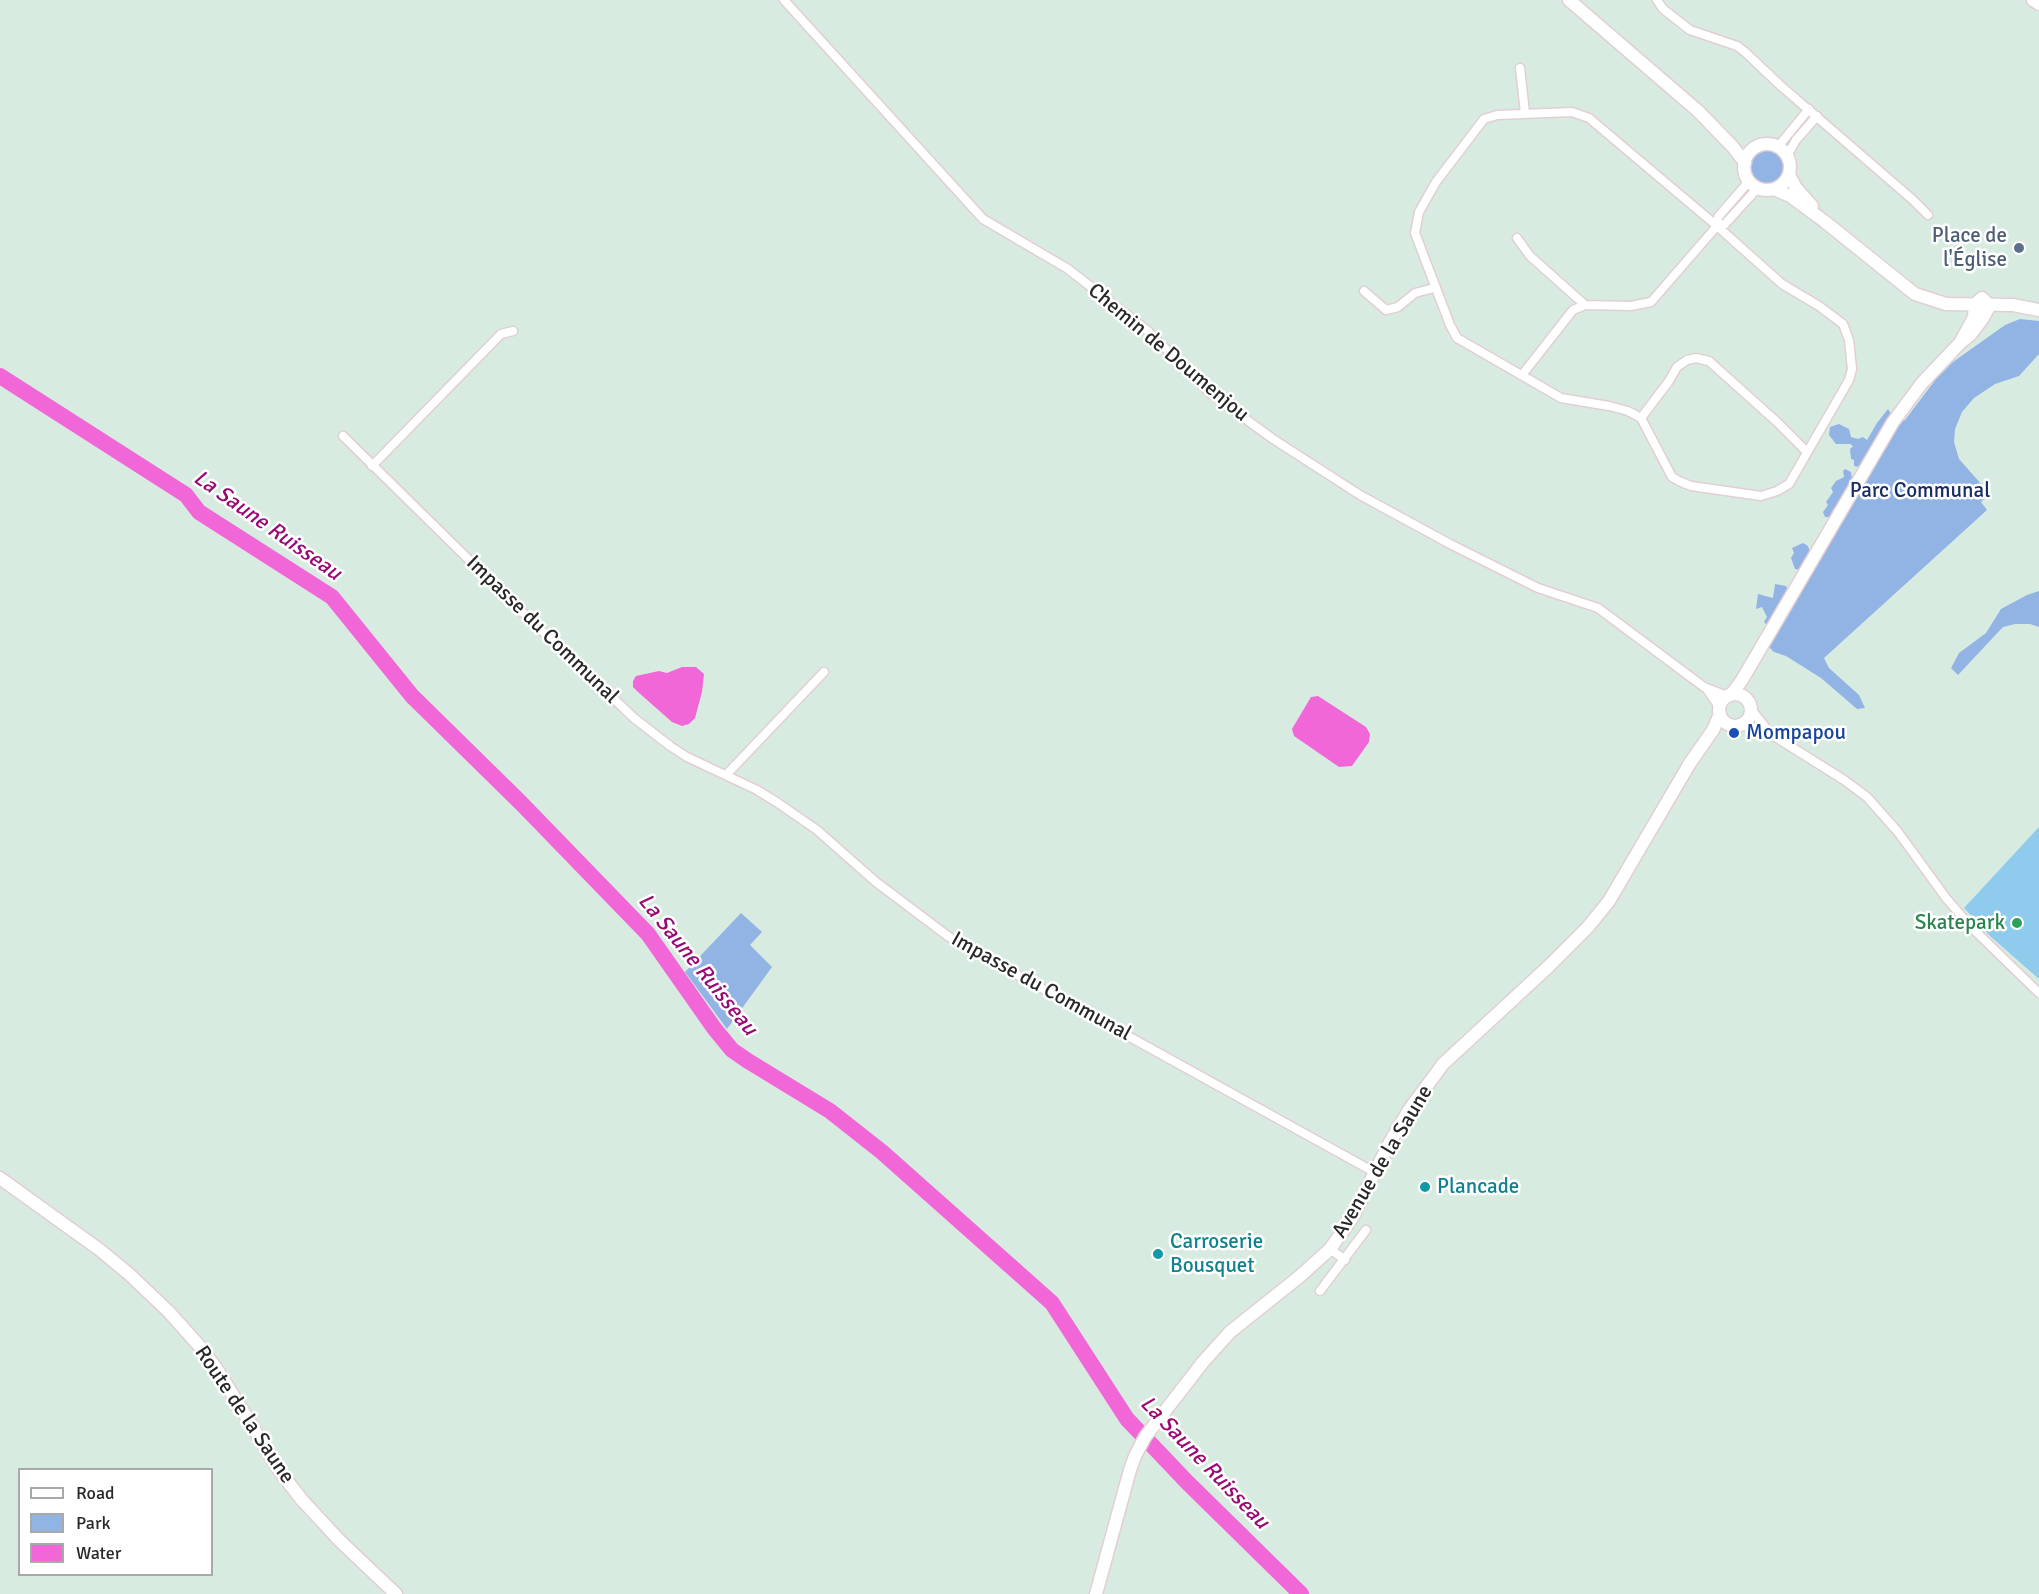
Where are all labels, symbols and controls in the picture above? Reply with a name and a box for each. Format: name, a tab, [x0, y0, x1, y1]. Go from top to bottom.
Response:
place label: Place de l'Église	[1932, 223, 2007, 273]
marker: Place de l'Église	[2012, 241, 2026, 255]
street label: Chemin de Doumenjou	[1082, 278, 1254, 428]
water label: La Saune Ruisseau	[188, 465, 346, 587]
park label: Parc Communal	[1850, 478, 1990, 504]
street label: Impasse du Communal	[461, 551, 623, 709]
place label: Mompapou	[1746, 720, 1846, 746]
marker: Mompapou	[1727, 726, 1741, 740]
water label: La Saune Ruisseau	[632, 889, 762, 1041]
place label: Skatepark	[1915, 910, 2005, 936]
marker: Skatepark	[2010, 916, 2024, 930]
street label: Impasse du Communal	[947, 927, 1135, 1047]
street label: Avenue de la Saune	[1327, 1081, 1439, 1243]
place label: Plancade	[1437, 1174, 1519, 1200]
marker: Plancade	[1418, 1180, 1432, 1194]
place label: Carroserie Bousquet	[1170, 1229, 1263, 1279]
marker: Carroserie Bousquet	[1151, 1247, 1165, 1261]
street label: Route de la Saune	[189, 1341, 299, 1489]
water label: La Saune Ruisseau	[1134, 1391, 1274, 1535]
legend	[18, 1468, 213, 1576]
text: Road	[76, 1482, 115, 1504]
text: Park	[76, 1512, 111, 1534]
text: Water	[76, 1542, 121, 1564]

